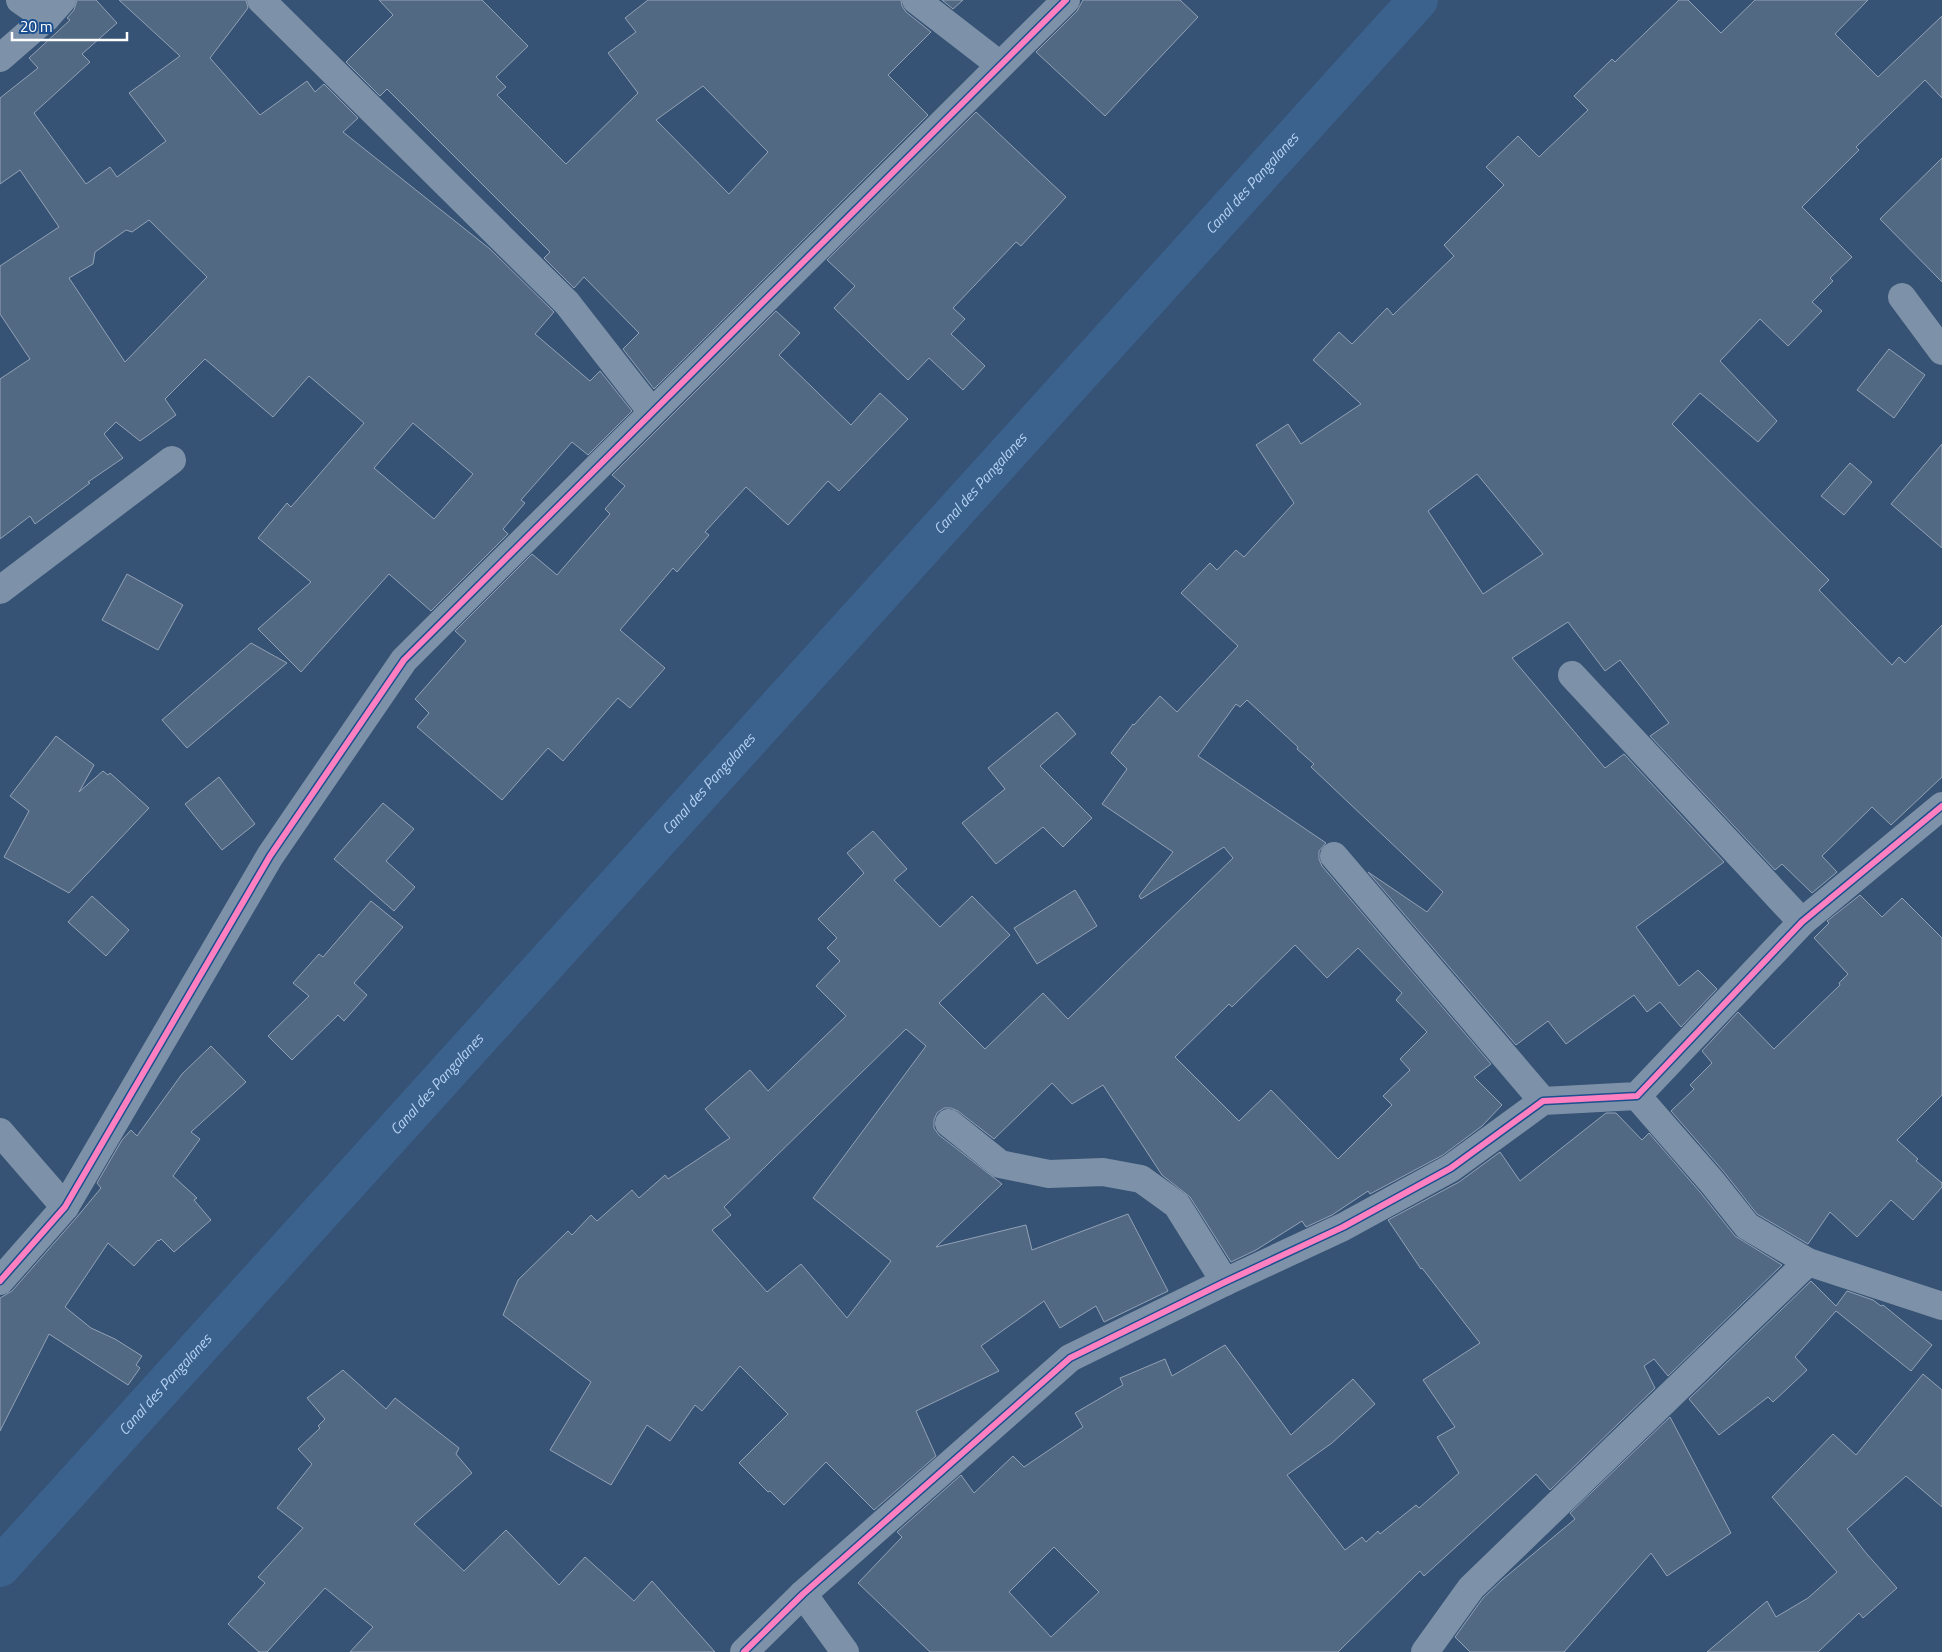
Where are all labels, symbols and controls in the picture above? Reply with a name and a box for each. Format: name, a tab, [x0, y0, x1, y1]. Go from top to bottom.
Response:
scale bar	[12, 10, 128, 42]
text: 20 m	[20, 15, 53, 38]
water label: Canal des Pangalanes	[1200, 126, 1305, 239]
water label: Canal des Pangalanes	[928, 426, 1033, 539]
water label: Canal des Pangalanes	[656, 727, 761, 840]
water label: Canal des Pangalanes	[384, 1027, 490, 1140]
water label: Canal des Pangalanes	[113, 1327, 218, 1440]

